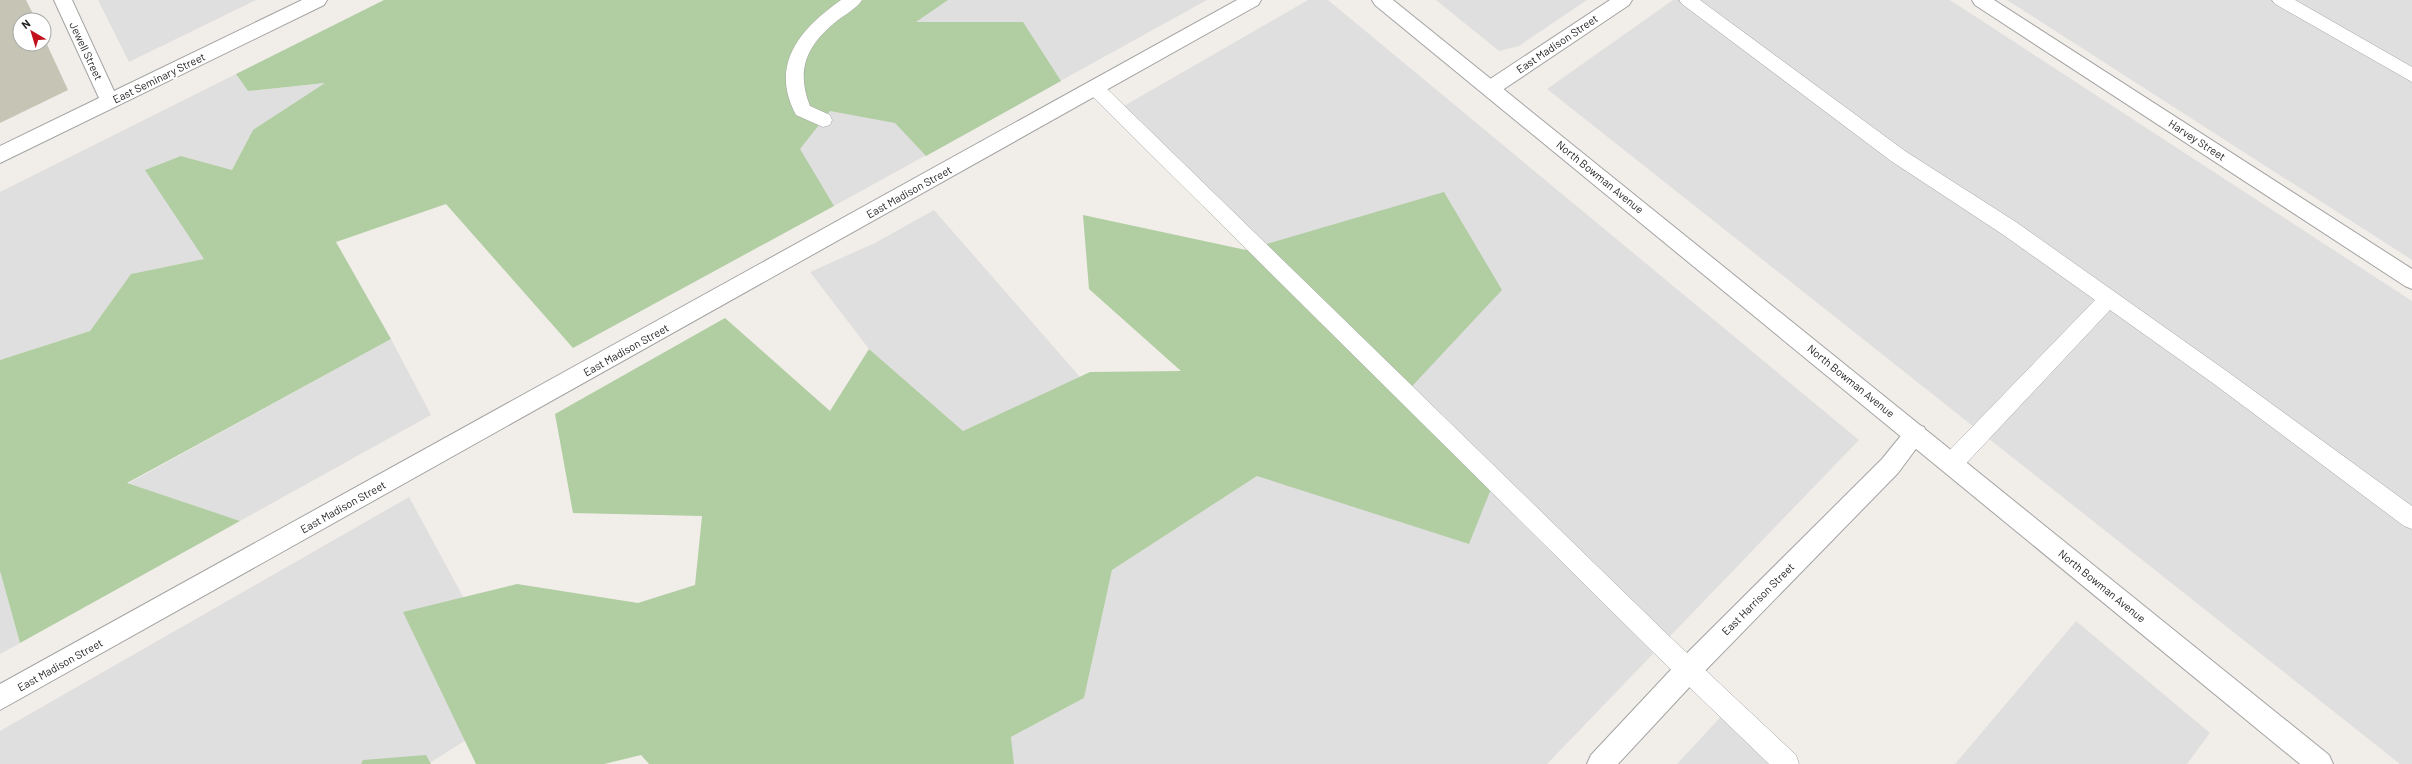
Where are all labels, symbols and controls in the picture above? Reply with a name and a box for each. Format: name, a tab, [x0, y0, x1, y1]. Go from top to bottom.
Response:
street label: East Madison Street	[1513, 11, 1600, 76]
north arrow	[12, 12, 52, 52]
text: N	[19, 16, 32, 31]
street label: Jewell Street	[67, 20, 106, 82]
street label: East Seminary Street	[110, 50, 207, 106]
street label: Harvey Street	[2166, 116, 2228, 163]
street label: North Bowman Avenue	[1554, 138, 1647, 216]
street label: East Madison Street	[864, 163, 954, 220]
street label: East Madison Street	[581, 321, 671, 378]
street label: North Bowman Avenue	[1805, 342, 1898, 420]
street label: East Madison Street	[298, 478, 388, 535]
street label: North Bowman Avenue	[2056, 547, 2149, 625]
street label: East Harrison Street	[1719, 560, 1796, 637]
street label: East Madison Street	[15, 636, 105, 693]

